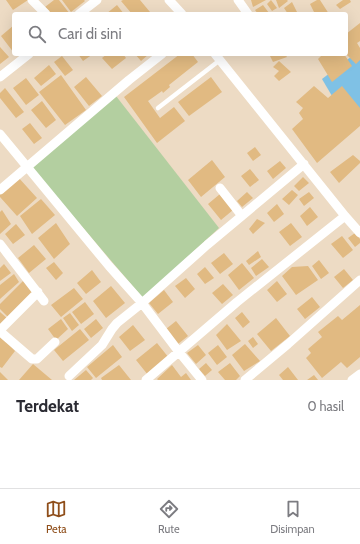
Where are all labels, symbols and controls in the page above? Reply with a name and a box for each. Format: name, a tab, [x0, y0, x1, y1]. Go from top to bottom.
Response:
search box	[12, 12, 348, 56]
icon: search	[26, 23, 48, 45]
text: Cari di sini	[58, 25, 122, 43]
text: Terdekat	[16, 396, 79, 416]
text: 0 hasil	[308, 398, 344, 414]
tab: Peta	[45, 498, 67, 536]
tab: Rute	[158, 498, 180, 536]
tab: Disimpan	[270, 498, 315, 536]

